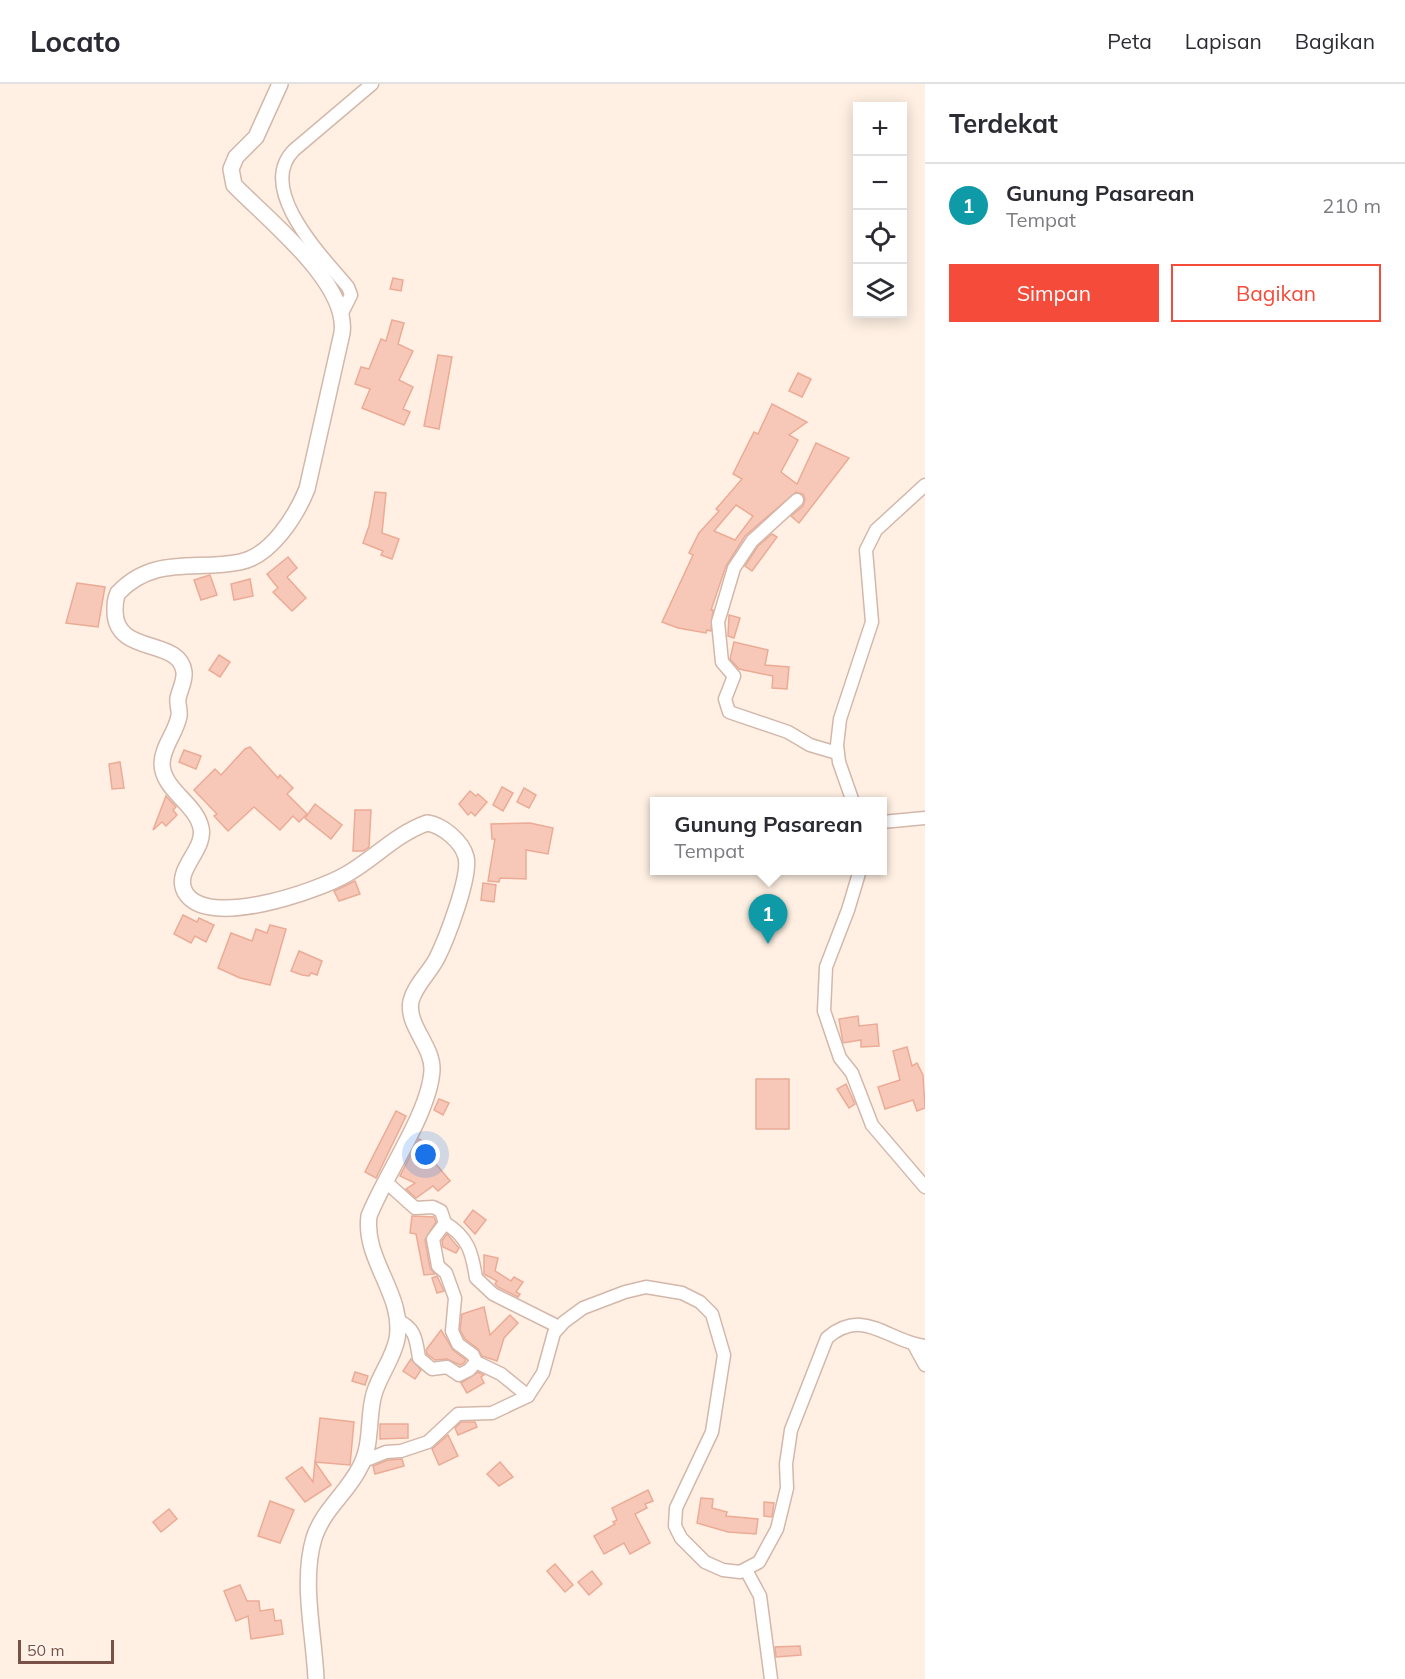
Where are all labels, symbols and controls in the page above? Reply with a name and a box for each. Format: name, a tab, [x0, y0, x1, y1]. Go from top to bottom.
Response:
text: Locato	[30, 24, 121, 59]
text: Peta	[1107, 28, 1152, 54]
text: Lapisan	[1185, 28, 1262, 54]
text: Bagikan	[1295, 28, 1375, 54]
map controls	[853, 102, 907, 318]
button: +	[853, 102, 907, 156]
text: Terdekat	[949, 107, 1058, 140]
button: −	[853, 156, 907, 210]
text: Gunung Pasarean	[1006, 179, 1195, 207]
text: 1	[963, 193, 975, 218]
text: 210 m	[1322, 193, 1381, 218]
text: Tempat	[1006, 207, 1076, 232]
button: locate	[853, 210, 907, 264]
button: layers	[853, 264, 907, 318]
button: Simpan	[949, 264, 1159, 322]
button: Bagikan	[1171, 264, 1381, 322]
popup	[650, 797, 887, 875]
text: Gunung Pasarean	[674, 810, 863, 838]
text: Tempat	[674, 838, 744, 863]
pin: 1	[748, 894, 788, 944]
your location	[411, 1140, 440, 1169]
scale bar	[18, 1637, 114, 1664]
text: 50 m	[27, 1640, 64, 1660]

